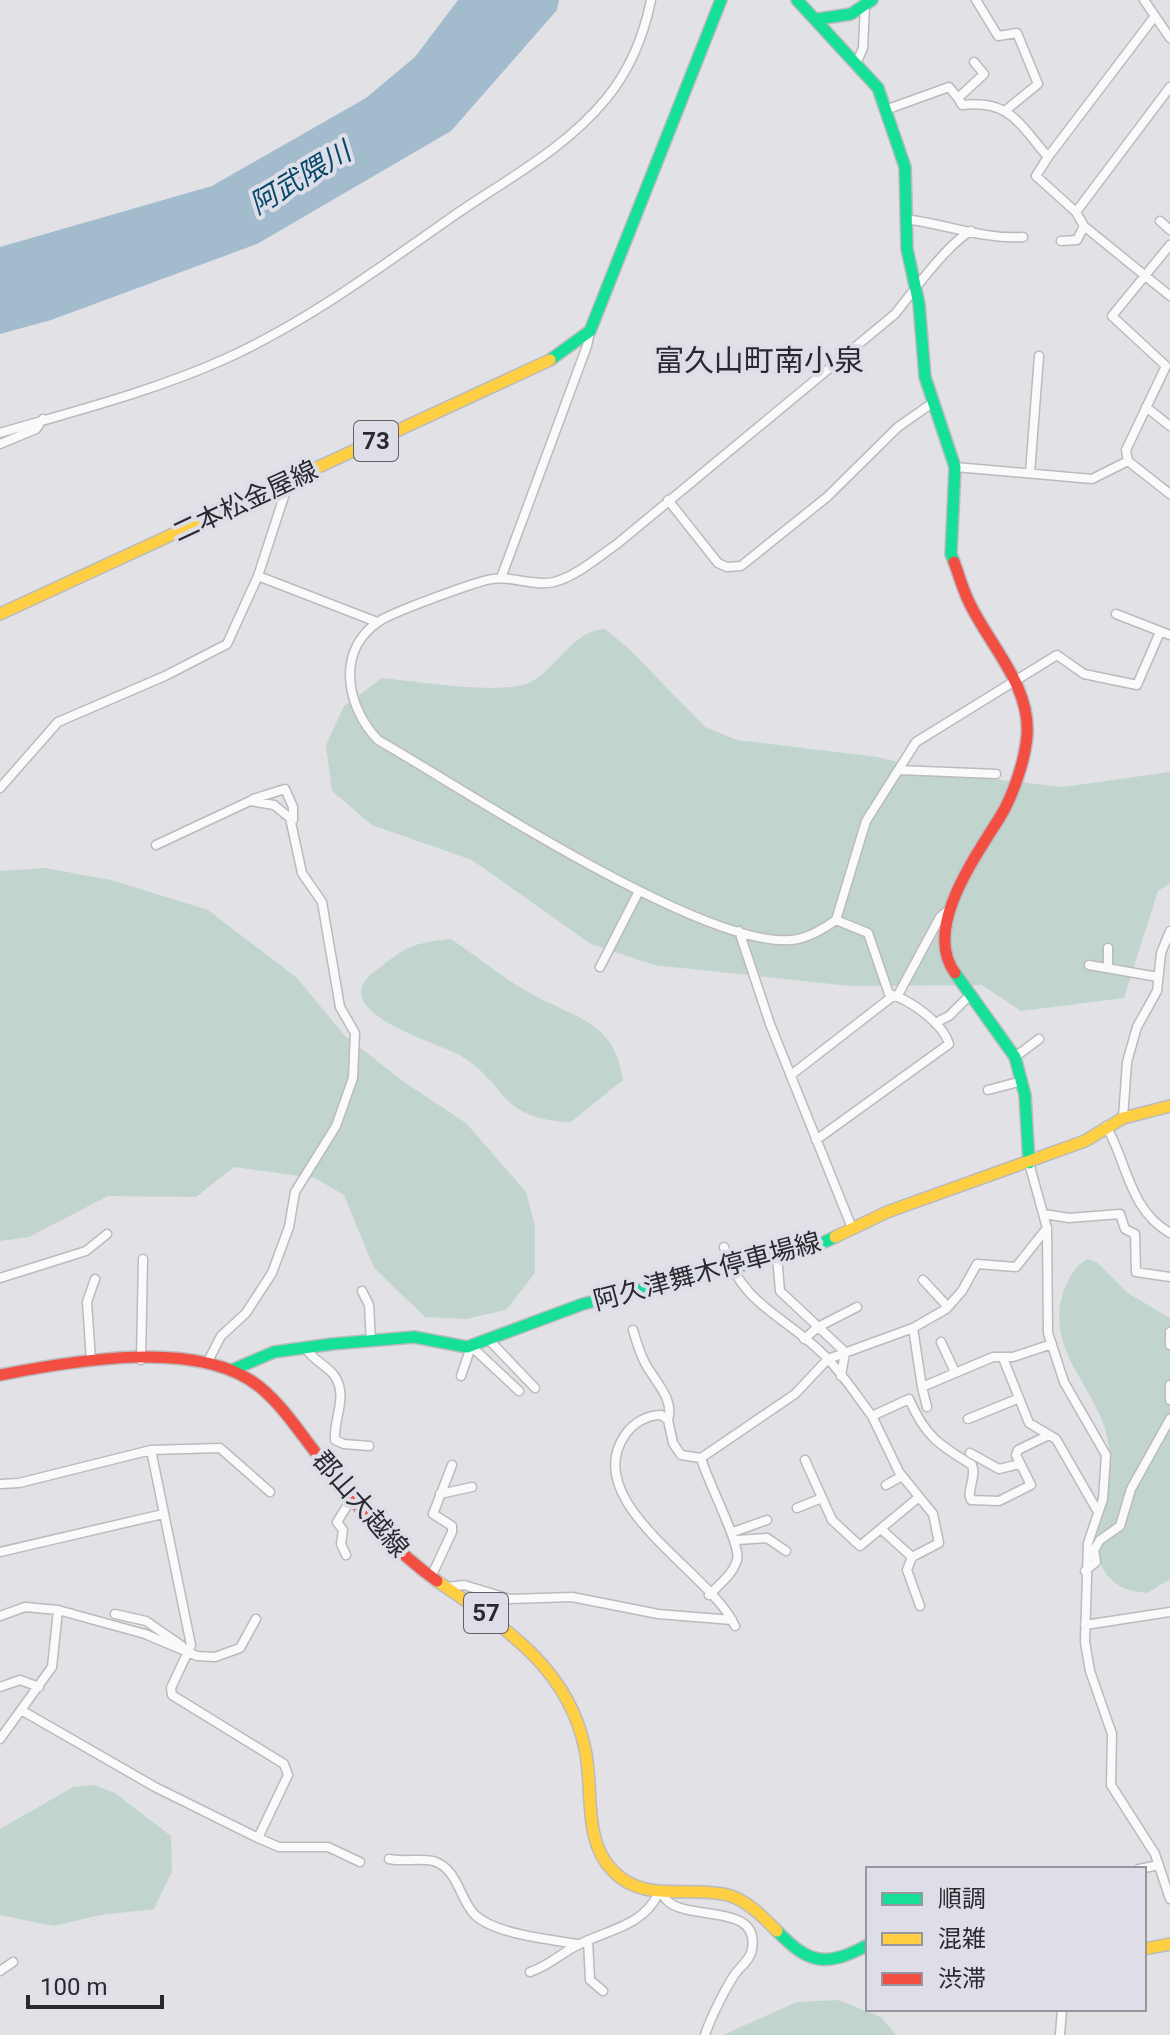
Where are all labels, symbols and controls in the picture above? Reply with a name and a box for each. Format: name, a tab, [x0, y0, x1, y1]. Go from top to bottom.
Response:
water label: 阿武隈川	[243, 133, 359, 221]
district label: 富久山町南小泉	[654, 343, 864, 378]
road number: 73	[354, 421, 398, 461]
street label: 二本松金屋線	[168, 454, 322, 548]
street label: 阿久津舞木停車場線	[590, 1226, 824, 1316]
street label: 郡山大越線	[307, 1445, 415, 1563]
road number: 57	[464, 1593, 508, 1633]
legend	[866, 1867, 1146, 2011]
text: 順調	[938, 1885, 986, 1913]
text: 混雑	[938, 1925, 986, 1953]
scale bar	[28, 1959, 162, 2009]
text: 渋滞	[938, 1965, 986, 1993]
text: 100 m	[40, 1973, 107, 2001]

